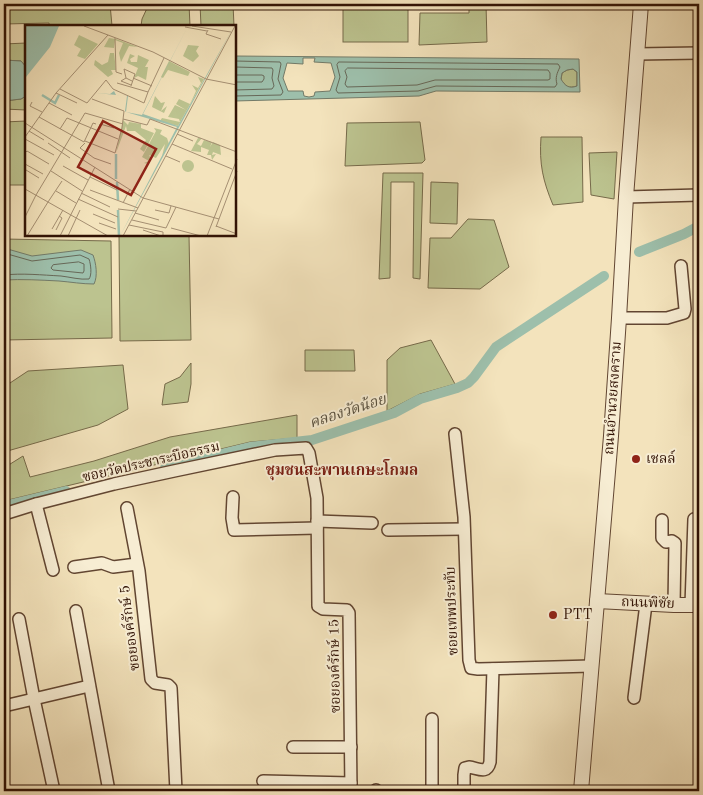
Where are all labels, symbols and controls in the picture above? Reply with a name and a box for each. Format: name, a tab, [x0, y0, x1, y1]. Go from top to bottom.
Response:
inset map	[25, 25, 236, 236]
street label: ถนนอำนวยสงคราม	[601, 341, 624, 455]
water label: คลองวัดน้อย	[307, 390, 389, 431]
street label: ซอยวัดประชาระบือธรรม	[81, 438, 221, 485]
place label: เชลล์	[646, 449, 676, 466]
marker: เชลล์	[630, 453, 642, 465]
district label: ชุมชนสะพานเกษะโกมล	[266, 459, 418, 481]
street label: ซอยเทพประทับ	[442, 566, 461, 656]
street label: ซอยองค์รักษ์ 5	[115, 584, 142, 672]
street label: ถนนพิชัย	[621, 594, 675, 611]
place label: PTT	[563, 608, 593, 622]
marker: PTT	[547, 609, 559, 621]
street label: ซอยองค์รักษ์ 15	[324, 619, 343, 713]

